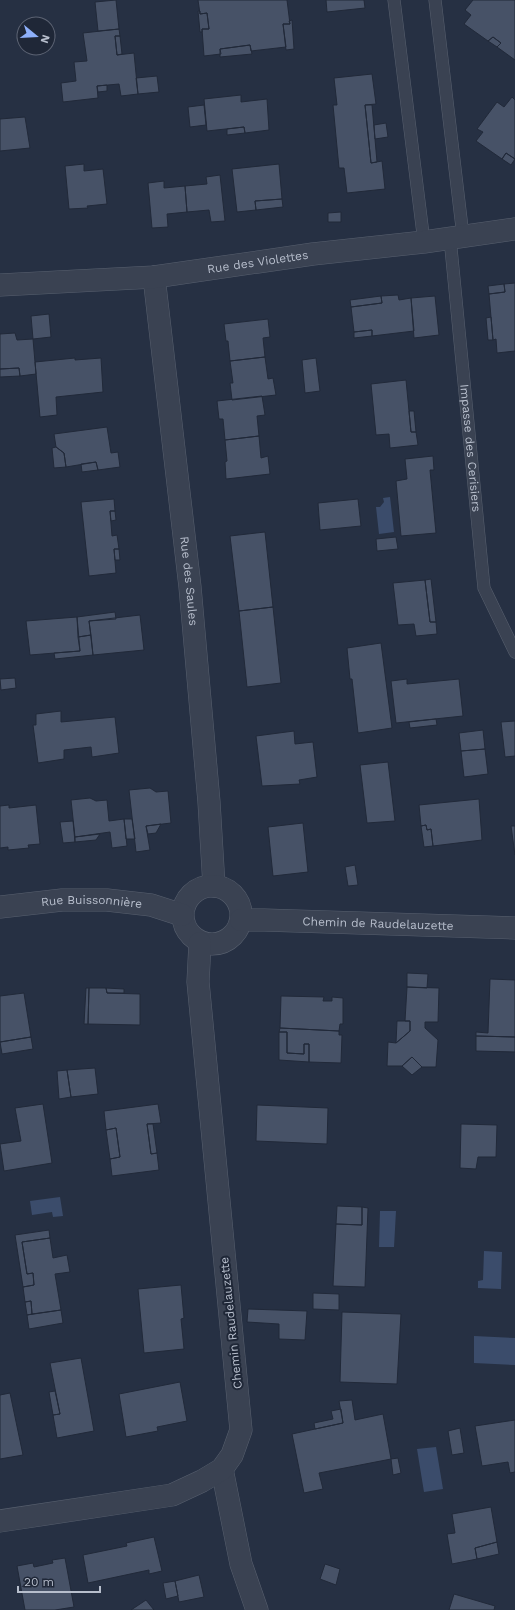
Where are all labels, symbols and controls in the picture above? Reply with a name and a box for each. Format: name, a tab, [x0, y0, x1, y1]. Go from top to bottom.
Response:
north arrow	[16, 16, 56, 56]
text: N	[38, 33, 52, 45]
street label: Rue des Violettes	[206, 248, 309, 276]
street label: Impasse des Cerisiers	[457, 383, 484, 513]
street label: Rue des Saules	[177, 535, 200, 626]
street label: Rue Buissonnière	[40, 893, 143, 911]
street label: Chemin de Raudelauzette	[302, 914, 454, 933]
street label: Chemin Raudelauzette	[217, 1256, 245, 1390]
scale bar	[18, 1568, 100, 1594]
text: 20 m	[24, 1575, 54, 1589]

